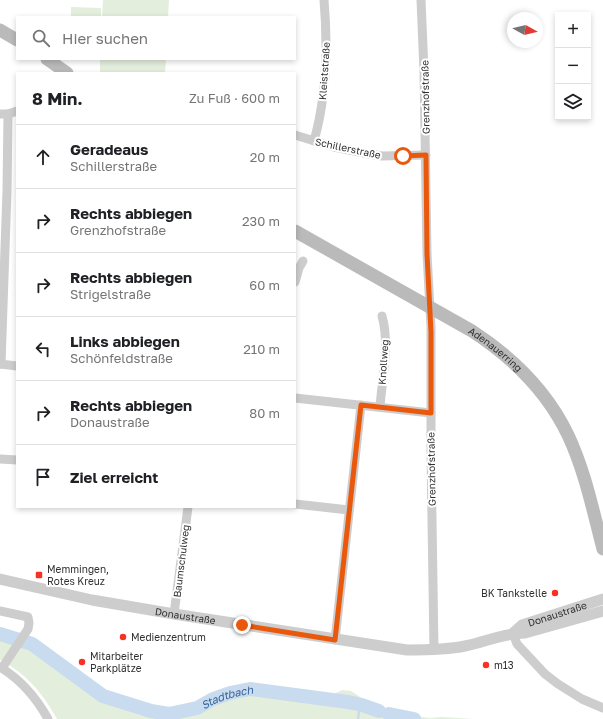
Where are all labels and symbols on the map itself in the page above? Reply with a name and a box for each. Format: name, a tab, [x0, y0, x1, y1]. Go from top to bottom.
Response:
north arrow	[507, 12, 543, 48]
street label: Kleiststraße	[316, 41, 332, 100]
street label: Grenzhofstraße	[418, 60, 432, 134]
street label: Schillerstraße	[314, 135, 382, 161]
route start	[394, 147, 412, 165]
street label: Adenauerring	[466, 324, 525, 374]
street label: Knollweg	[375, 339, 391, 385]
street label: Grenzhofstraße	[424, 432, 438, 506]
street label: Baumschulweg	[171, 524, 191, 598]
place label: Memmingen, Rotes Kreuz	[47, 563, 109, 587]
marker: Memmingen, Rotes Kreuz	[34, 570, 44, 580]
place label: BK Tankstelle	[481, 587, 547, 599]
marker: BK Tankstelle	[550, 588, 560, 598]
street label: Donaustraße	[526, 599, 588, 629]
street label: Donaustraße	[154, 605, 217, 626]
route end	[233, 616, 251, 634]
place label: Medienzentrum	[131, 631, 206, 643]
marker: Medienzentrum	[118, 632, 128, 642]
place label: Mitarbeiter Parkplätze	[90, 650, 143, 674]
marker: Mitarbeiter Parkplätze	[77, 657, 87, 667]
place label: m13	[494, 659, 514, 671]
marker: m13	[481, 660, 491, 670]
water label: Stadtbach	[198, 682, 255, 711]

